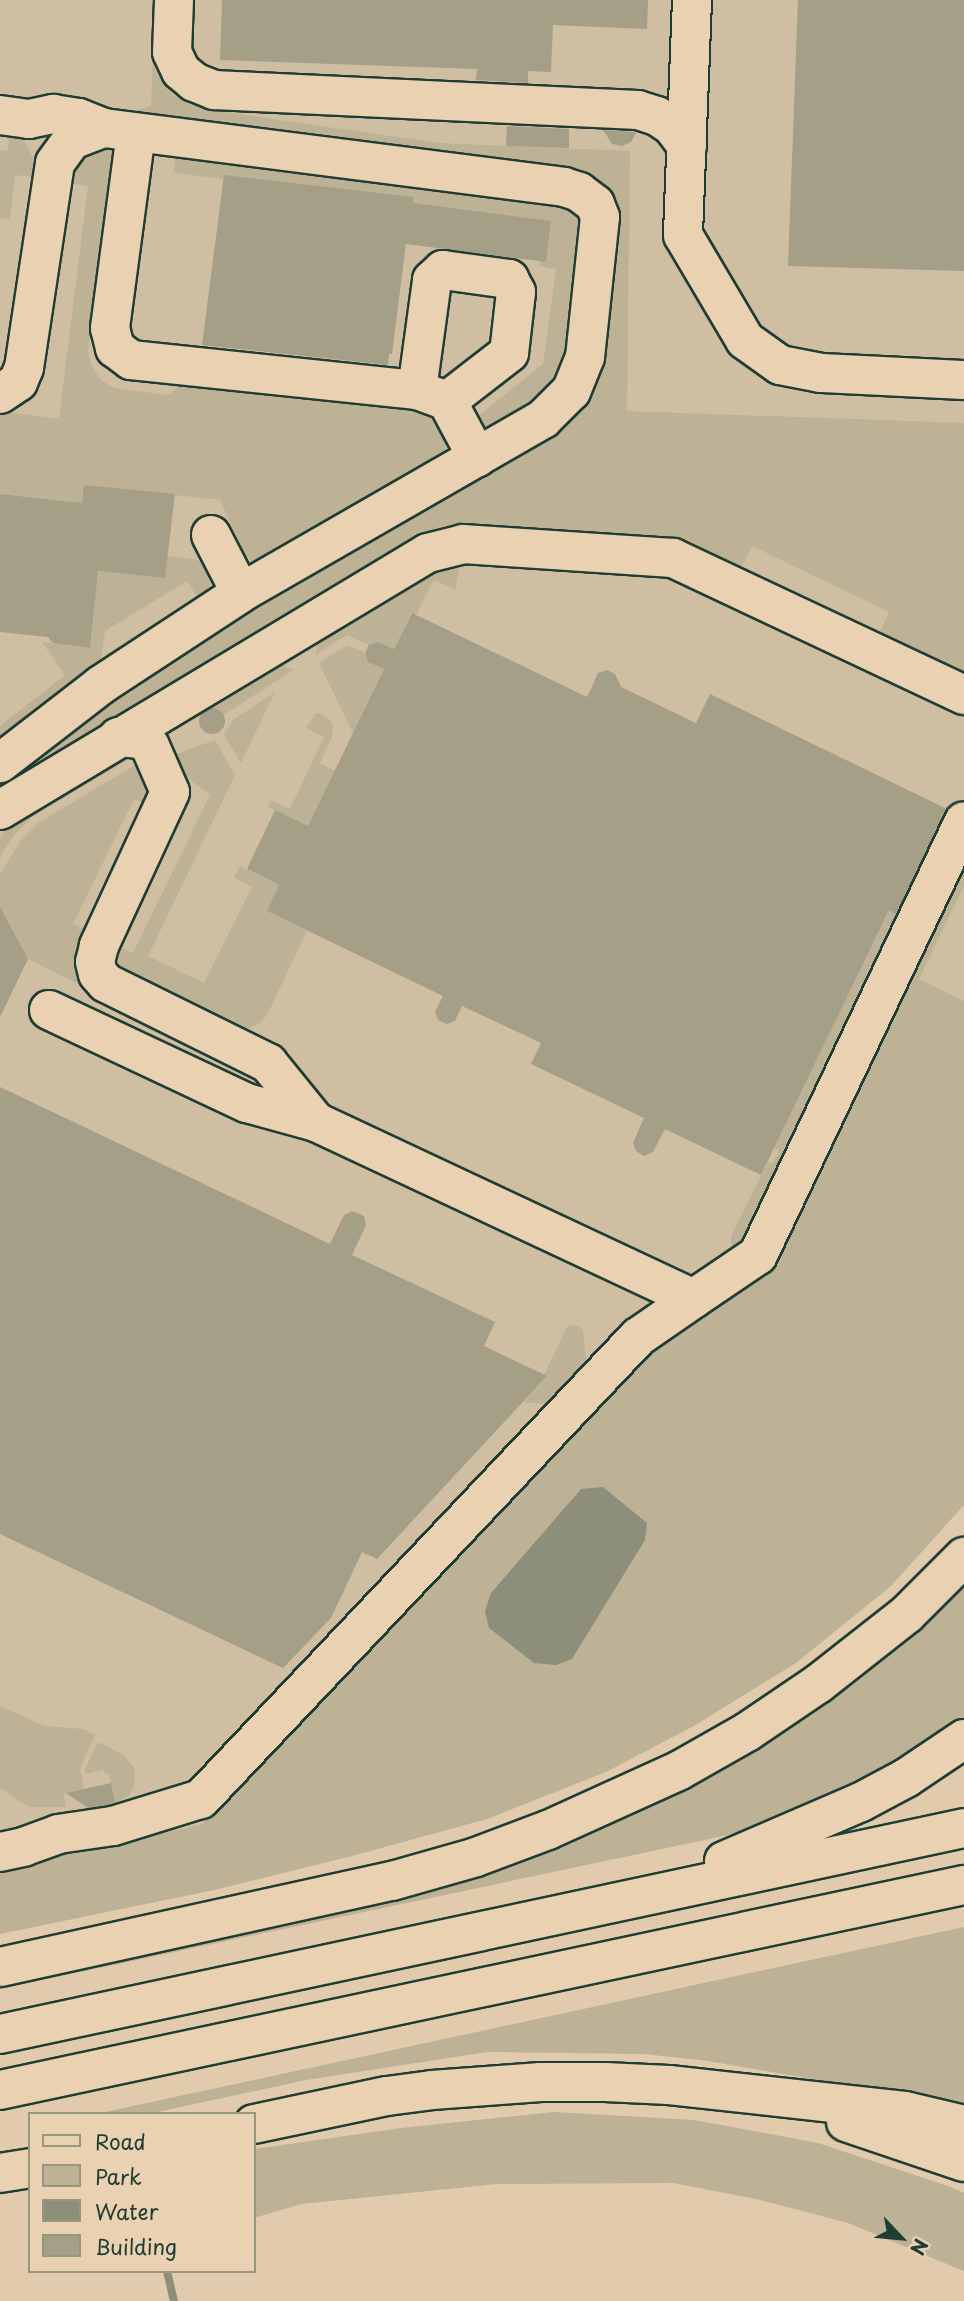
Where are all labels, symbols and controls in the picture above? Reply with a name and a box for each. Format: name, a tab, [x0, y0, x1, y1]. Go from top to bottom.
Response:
legend	[28, 2112, 256, 2273]
text: Road	[95, 2125, 146, 2157]
text: Park	[95, 2160, 142, 2192]
text: Water	[95, 2195, 158, 2227]
north arrow	[866, 2203, 936, 2273]
text: Building	[95, 2230, 177, 2262]
text: N	[904, 2234, 936, 2260]

